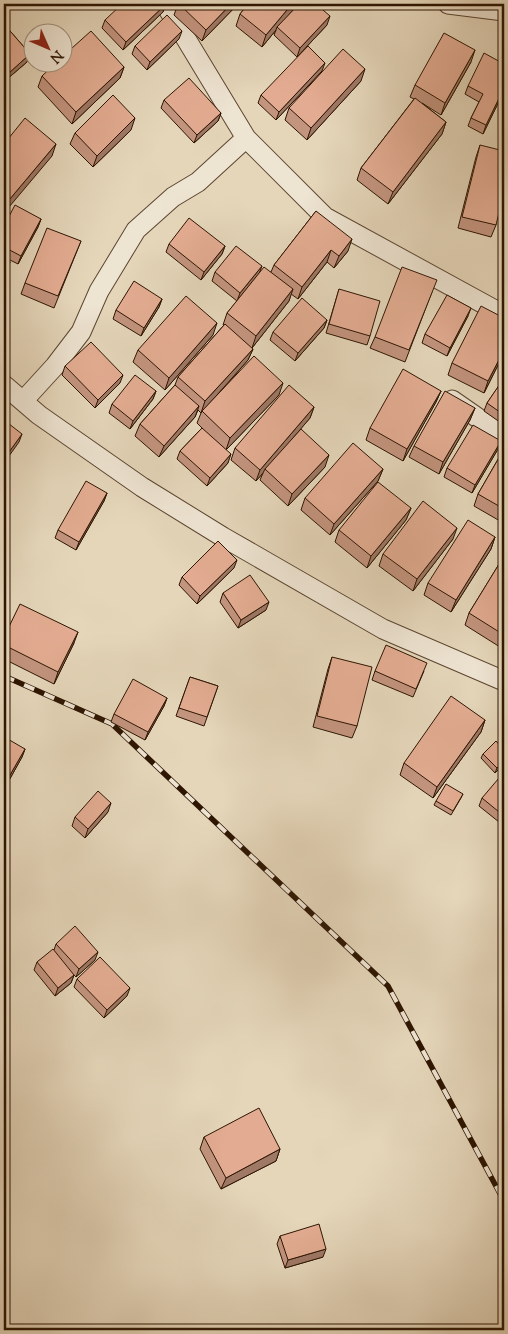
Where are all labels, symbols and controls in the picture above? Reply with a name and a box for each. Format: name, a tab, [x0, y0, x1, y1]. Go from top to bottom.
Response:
north arrow	[22, 22, 72, 72]
text: N	[45, 45, 67, 67]

